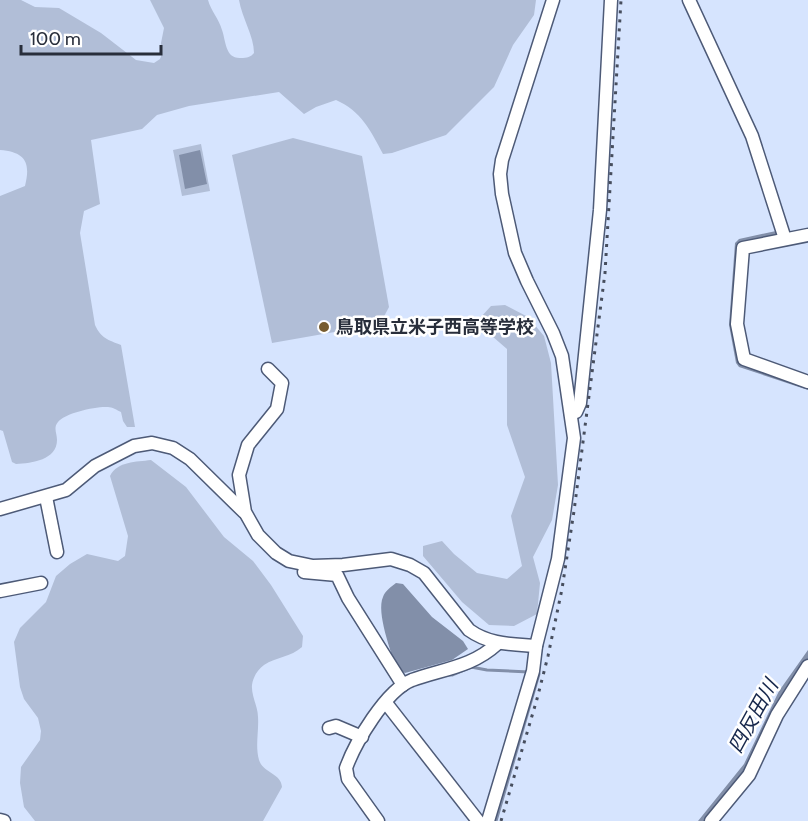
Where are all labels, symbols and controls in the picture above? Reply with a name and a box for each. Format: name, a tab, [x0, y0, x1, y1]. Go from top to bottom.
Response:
scale bar	[21, 18, 160, 56]
text: 100 m	[30, 28, 81, 50]
place label: 鳥取県立米子西高等学校	[336, 316, 534, 338]
marker: 鳥取県立米子西高等学校	[317, 320, 331, 334]
water label: 四反田川	[723, 673, 784, 757]

